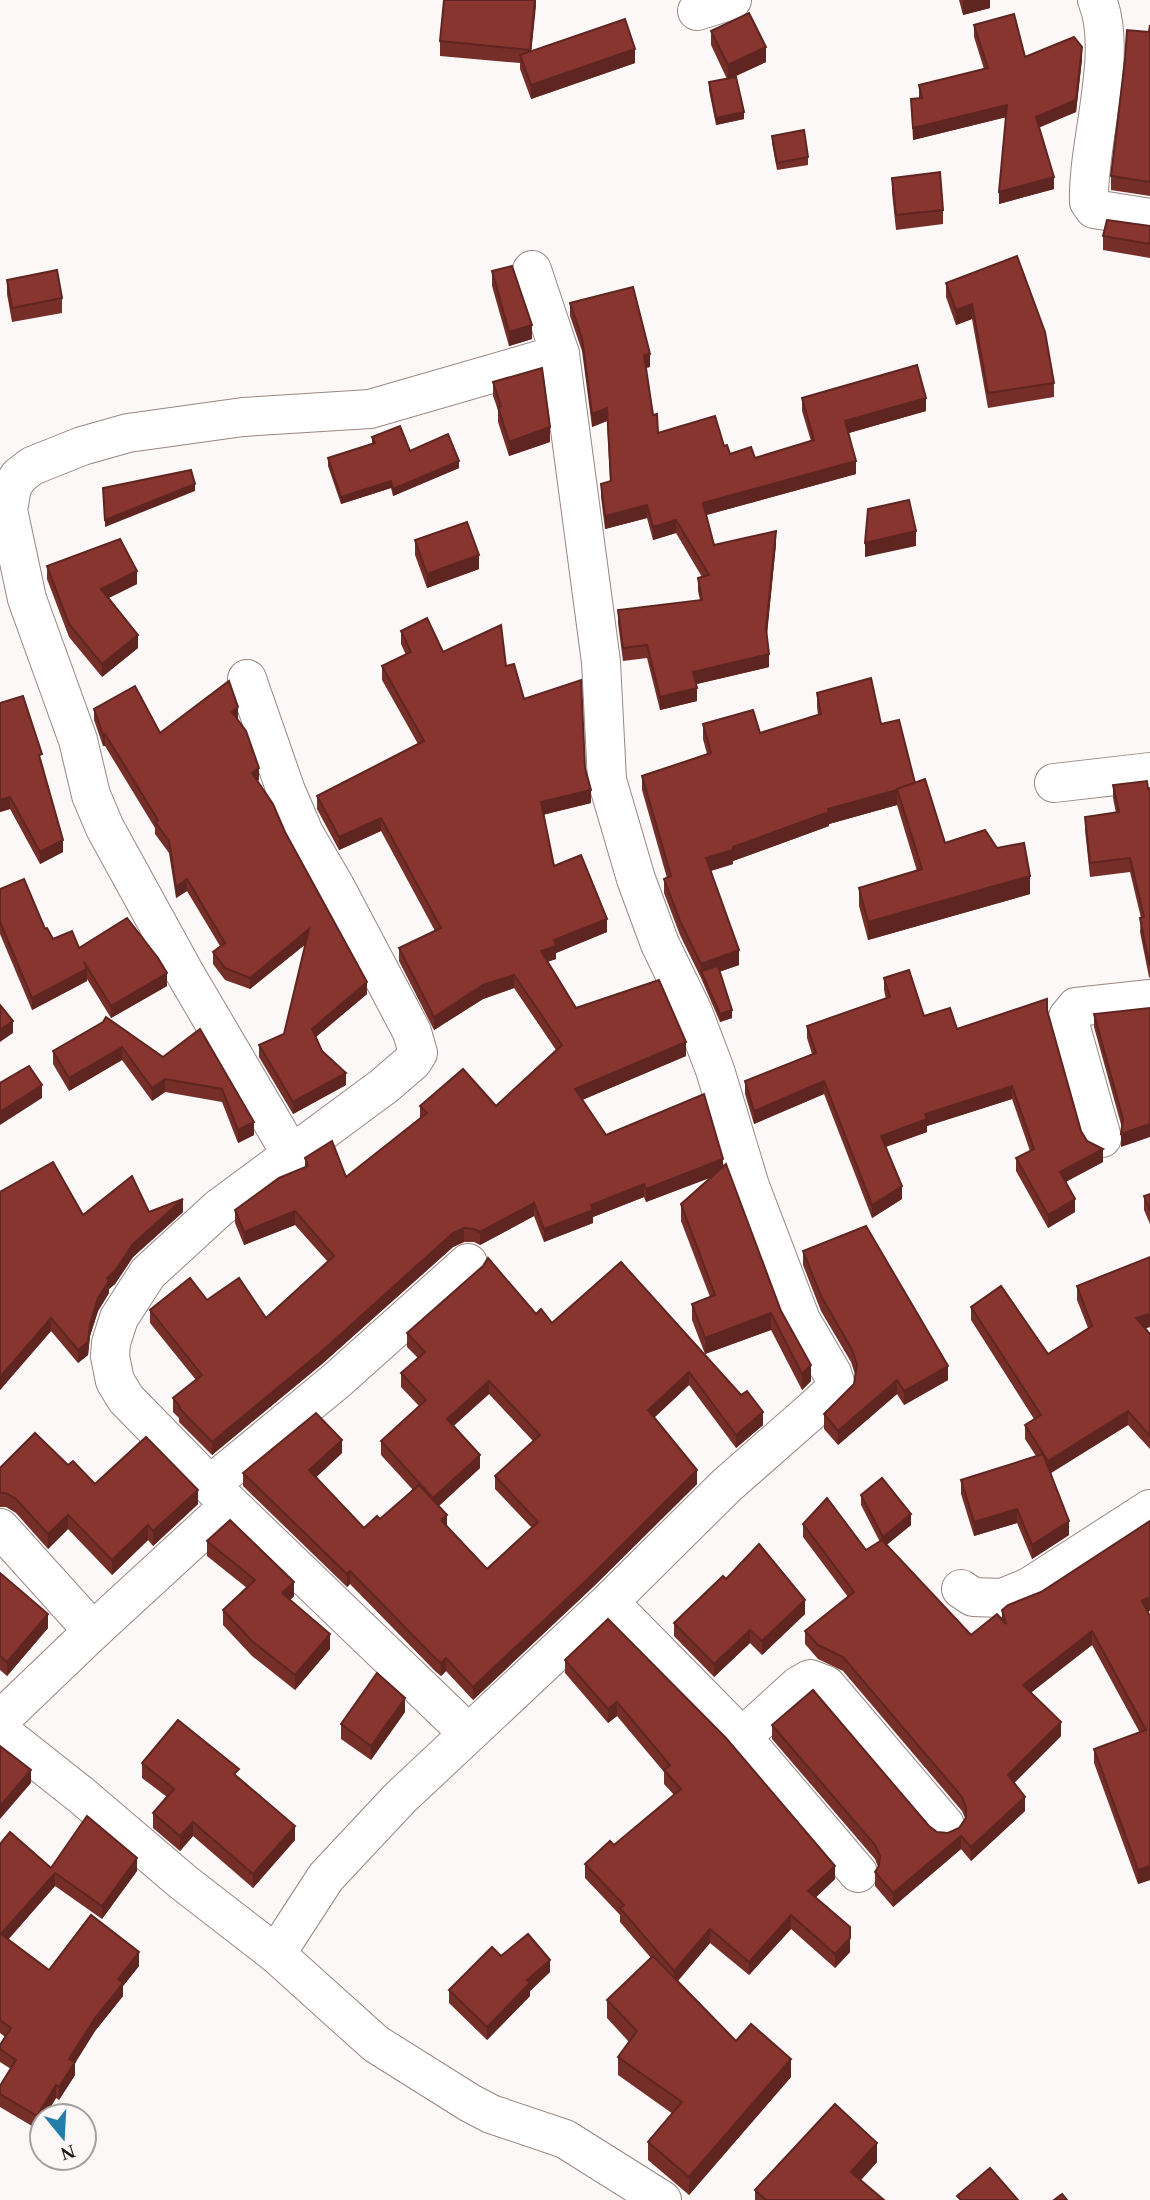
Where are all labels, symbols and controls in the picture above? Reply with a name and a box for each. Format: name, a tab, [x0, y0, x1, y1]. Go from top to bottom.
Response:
north arrow	[28, 2102, 98, 2172]
text: N	[58, 2141, 78, 2165]

